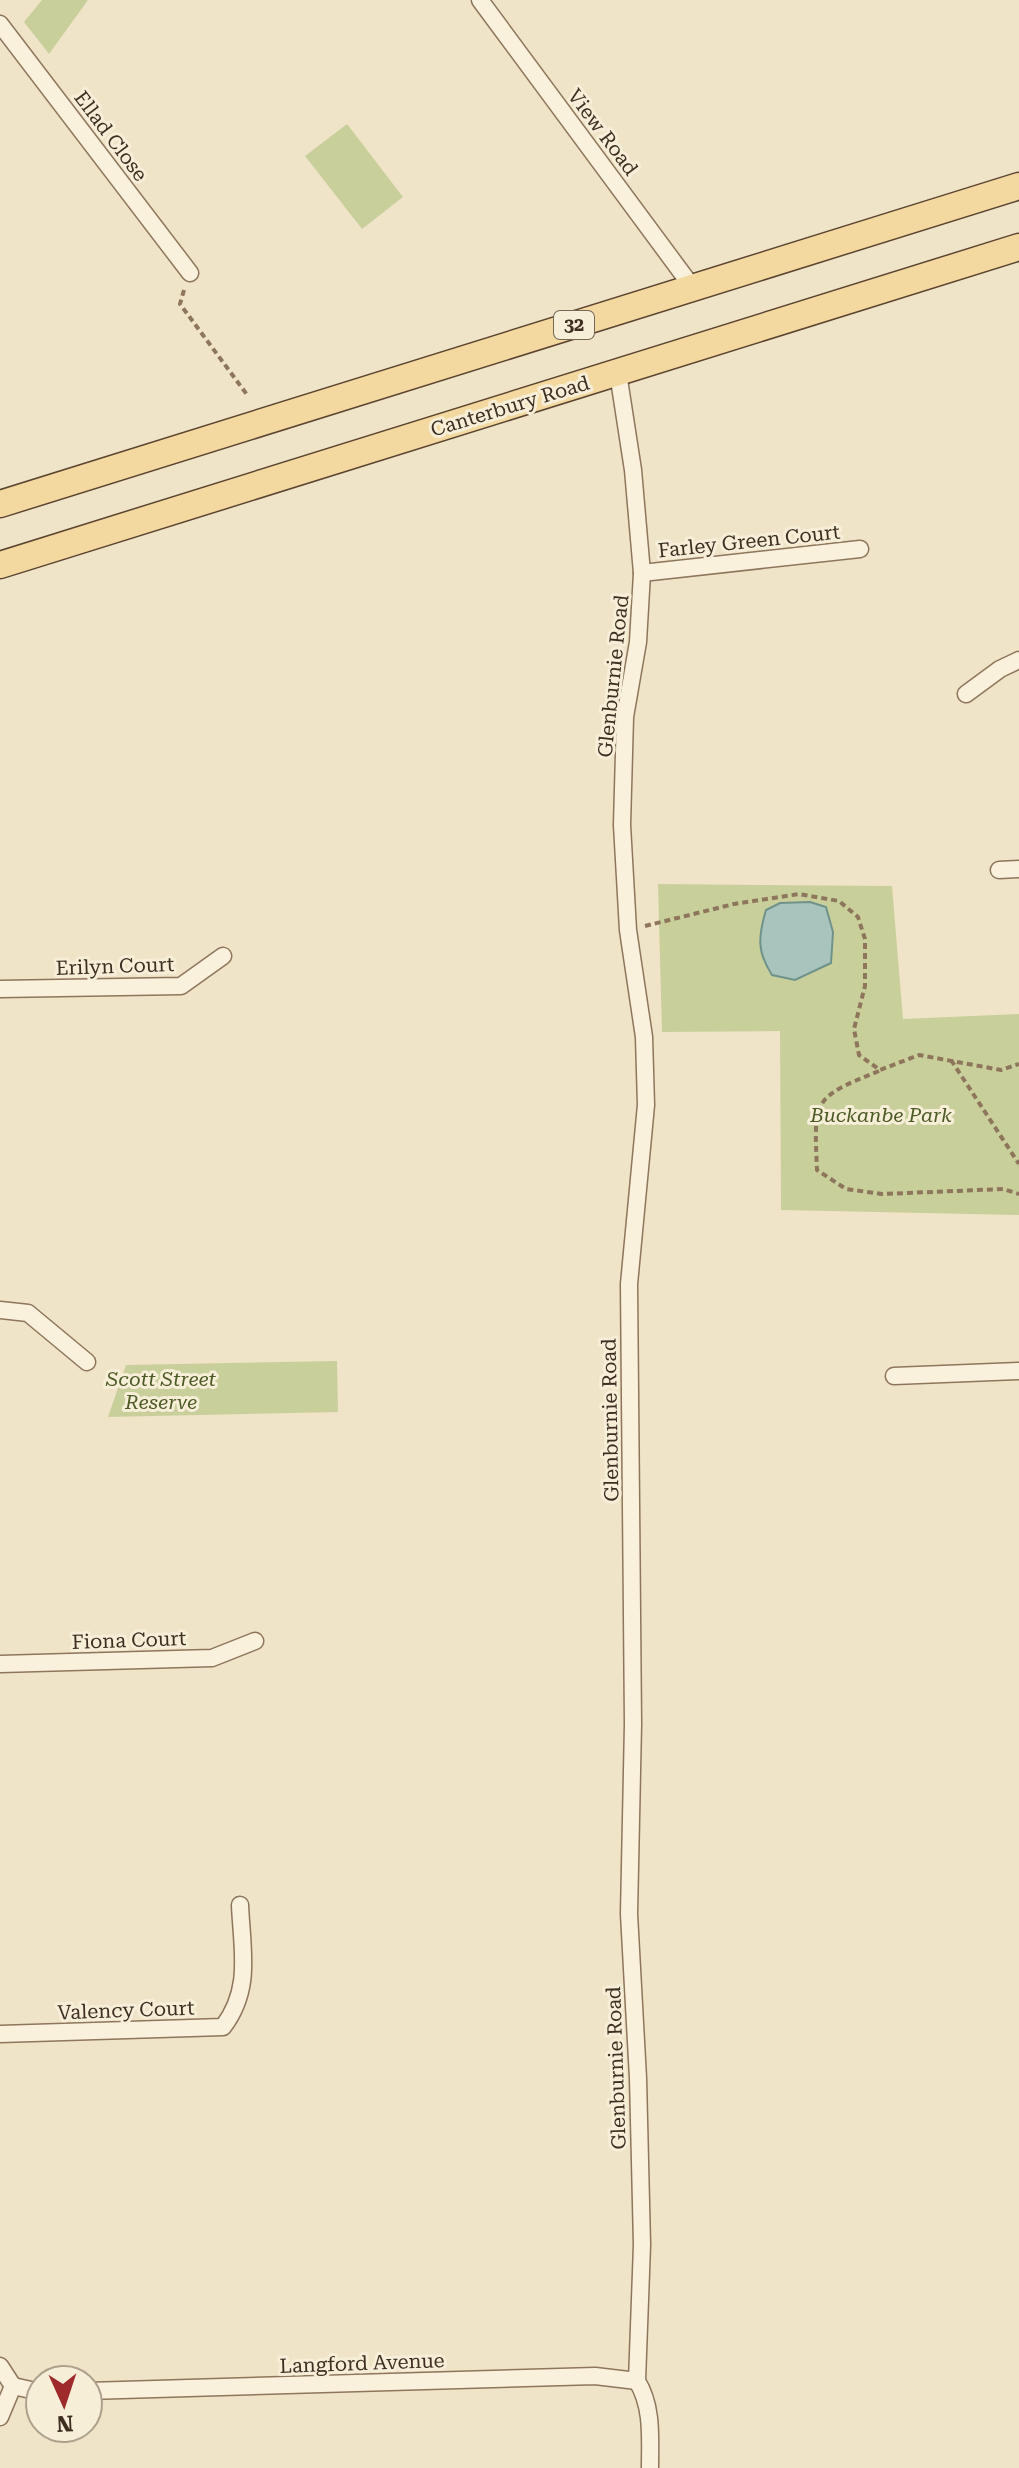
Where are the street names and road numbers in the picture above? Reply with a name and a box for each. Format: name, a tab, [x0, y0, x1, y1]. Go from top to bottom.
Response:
street label: View Road	[563, 84, 643, 180]
street label: Ellad Close	[69, 86, 153, 186]
road number: 32	[554, 311, 594, 339]
street label: Canterbury Road	[428, 370, 592, 442]
street label: Farley Green Court	[657, 519, 842, 562]
street label: Glenburnie Road	[593, 593, 633, 758]
street label: Erilyn Court	[55, 952, 175, 980]
street label: Glenburnie Road	[597, 1338, 623, 1502]
street label: Fiona Court	[71, 1626, 187, 1654]
street label: Glenburnie Road	[601, 1986, 631, 2150]
street label: Valency Court	[57, 1996, 195, 2024]
street label: Langford Avenue	[279, 2348, 445, 2378]

